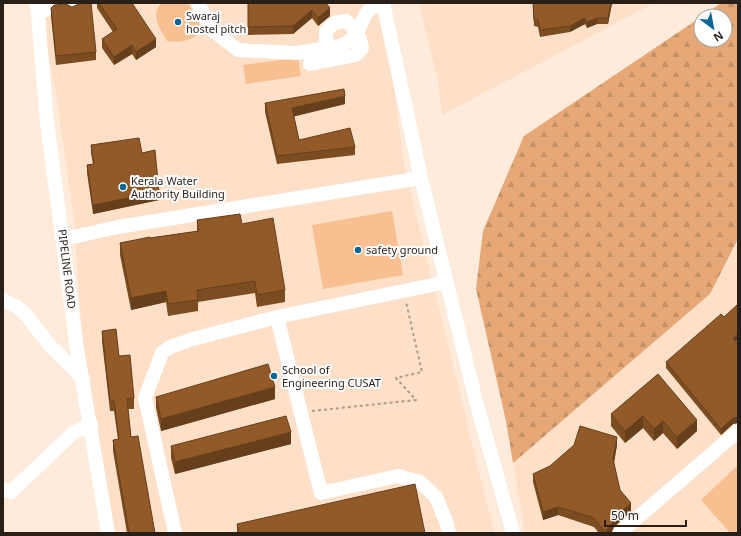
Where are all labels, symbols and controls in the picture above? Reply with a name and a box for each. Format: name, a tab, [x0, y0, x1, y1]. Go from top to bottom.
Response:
place label: Swaraj hostel pitch	[186, 8, 246, 36]
north arrow	[693, 8, 733, 48]
marker: Swaraj hostel pitch	[173, 17, 183, 27]
text: N	[711, 28, 726, 46]
place label: Kerala Water Authority Building	[131, 173, 225, 201]
marker: Kerala Water Authority Building	[118, 182, 128, 192]
street label: PIPELINE ROAD	[55, 228, 80, 310]
place label: safety ground	[366, 242, 438, 257]
marker: safety ground	[353, 245, 363, 255]
place label: School of Engineering CUSAT	[282, 362, 381, 390]
marker: School of Engineering CUSAT	[269, 371, 279, 381]
scale bar	[605, 502, 686, 528]
text: 50 m	[611, 507, 639, 524]

